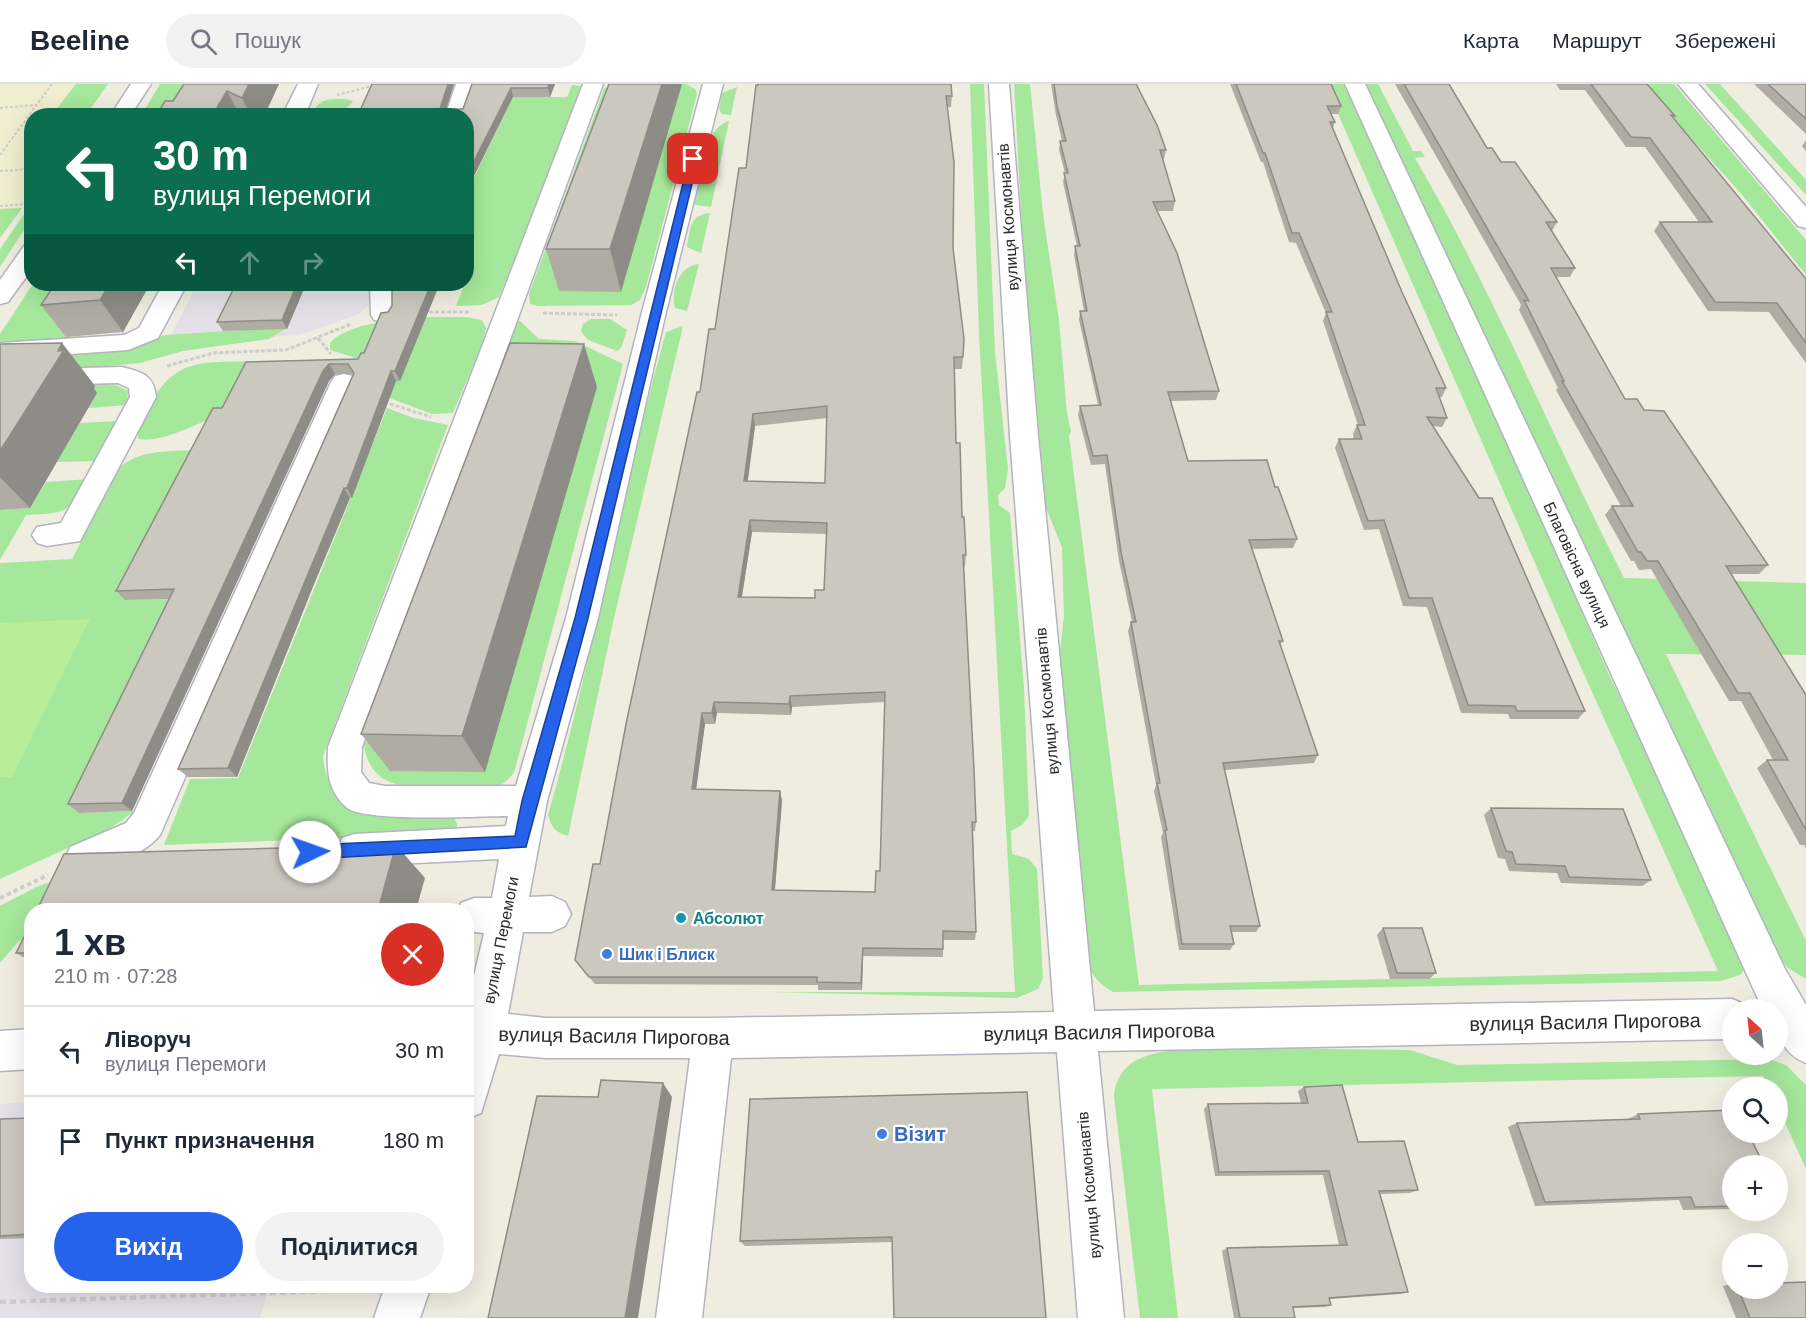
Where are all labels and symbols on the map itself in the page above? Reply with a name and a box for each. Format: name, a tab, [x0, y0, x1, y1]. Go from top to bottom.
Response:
pin	[667, 133, 718, 184]
street label: вулиця Космонавтів	[994, 143, 1022, 291]
street label: Благовісна вулиця	[1540, 499, 1614, 631]
street label: вулиця Космонавтів	[1032, 627, 1062, 775]
position arrow	[278, 820, 342, 884]
street label: вулиця Перемоги	[480, 875, 522, 1005]
place label: Абсолют	[693, 910, 764, 927]
marker: Абсолют	[674, 911, 688, 925]
place label: Шик і Блиск	[619, 946, 716, 963]
marker: Шик і Блиск	[600, 947, 614, 961]
north arrow	[1722, 999, 1788, 1065]
street label: вулиця Василя Пирогова	[1469, 1009, 1702, 1035]
street label: вулиця Василя Пирогова	[983, 1019, 1216, 1045]
street label: вулиця Василя Пирогова	[498, 1023, 731, 1049]
street label: вулиця Космонавтів	[1074, 1111, 1104, 1259]
place label: Візит	[894, 1123, 946, 1145]
marker: Візит	[875, 1127, 889, 1141]

